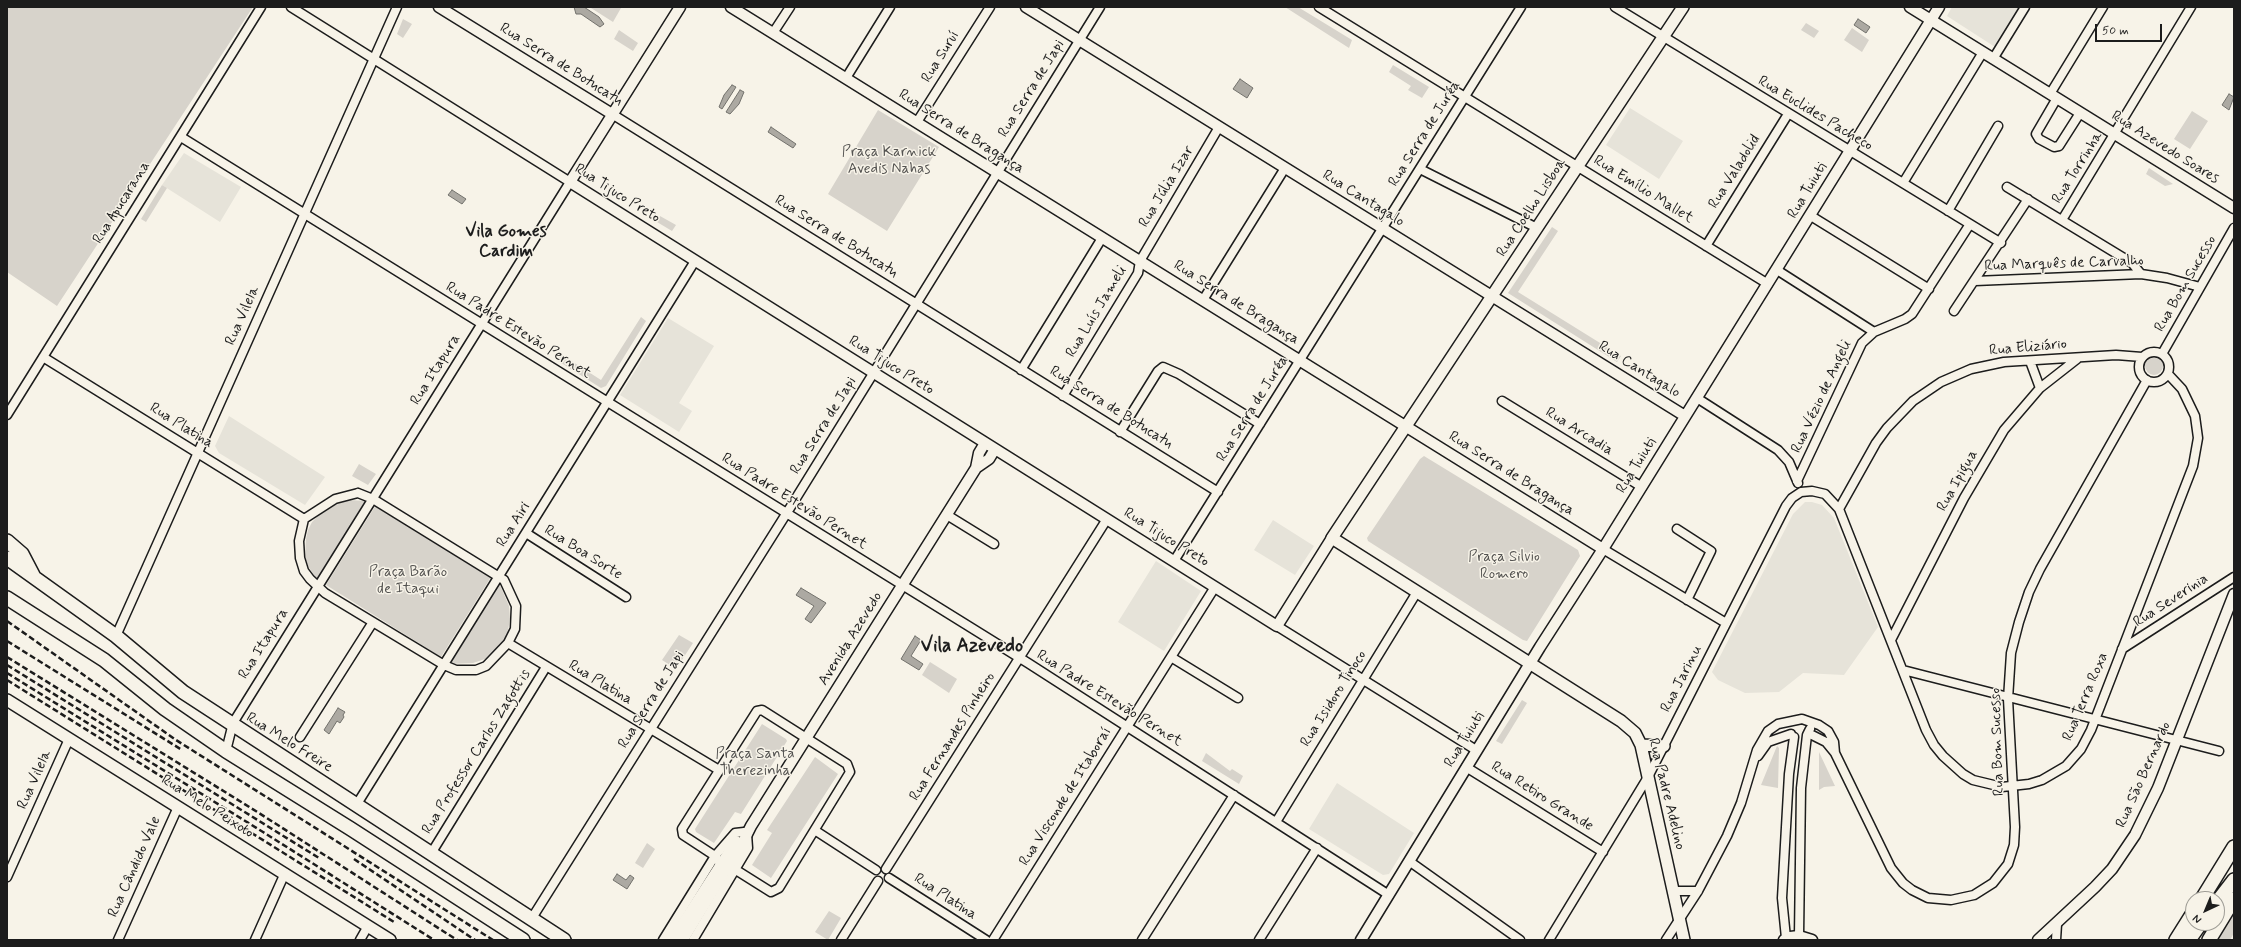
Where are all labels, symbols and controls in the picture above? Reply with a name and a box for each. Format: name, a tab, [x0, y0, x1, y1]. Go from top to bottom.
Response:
scale bar	[2097, 16, 2164, 42]
street label: Rua Serra de Botucatu	[496, 20, 626, 110]
text: 50 m	[2102, 23, 2129, 39]
street label: Rua Suruí	[918, 28, 964, 86]
street label: Rua Serra de Japi	[995, 37, 1069, 141]
street label: Rua Euclides Pacheco	[1754, 73, 1876, 155]
street label: Rua Serra de Juréa	[1385, 78, 1465, 190]
street label: Rua Serra de Bragança	[895, 86, 1027, 178]
street label: Rua Azevedo Soares	[2108, 108, 2222, 188]
street label: Rua Torrinha	[2049, 129, 2107, 207]
street label: Rua Valadolid	[1705, 132, 1765, 212]
street label: Rua Júlia Izar	[1136, 143, 1198, 231]
park label: Praça Karnick Avedis Nahas	[842, 144, 936, 179]
street label: Rua Emílio Mallet	[1590, 152, 1696, 228]
street label: Rua Coelho Lisboa	[1493, 155, 1571, 261]
street label: Rua Apucarana	[89, 158, 155, 248]
street label: Rua Tuiuti	[1784, 160, 1832, 222]
street label: Rua Tijuco Preto	[571, 161, 663, 227]
street label: Rua Cantagalo	[1319, 167, 1407, 231]
street label: Rua Serra de Botucatu	[771, 192, 901, 282]
district label: Vila Gomes Cardim	[466, 222, 546, 262]
street label: Rua Bom Sucesso	[2151, 233, 2221, 335]
street label: Rua Marquês de Carvalho	[1984, 252, 2144, 276]
street label: Rua Serra de Bragança	[1170, 257, 1302, 349]
street label: Rua Luís Jameli	[1063, 263, 1131, 361]
street label: Rua Padre Estevão Pernet	[442, 279, 594, 383]
street label: Rua Vilela	[222, 284, 264, 348]
street label: Rua Itapura	[407, 331, 465, 409]
street label: Rua Tijuco Preto	[845, 333, 937, 399]
street label: Rua Eliziário	[1989, 336, 2067, 360]
street label: Rua Cantagalo	[1595, 338, 1683, 402]
street label: Rua Vézio de Angeli	[1788, 338, 1856, 456]
street label: Rua Serra de Juréa	[1213, 353, 1293, 465]
street label: Rua Serra de Botucatu	[1046, 363, 1176, 453]
street label: Rua Serra de Japi	[787, 374, 861, 478]
street label: Rua Platina	[146, 399, 216, 453]
street label: Rua Arcadia	[1542, 404, 1616, 460]
street label: Rua Serra de Bragança	[1445, 428, 1577, 520]
street label: Rua Tuiuti	[1613, 435, 1661, 497]
street label: Rua Ipigua	[1934, 447, 1982, 515]
street label: Rua Padre Estevão Pernet	[718, 450, 870, 554]
street label: Rua Airi	[493, 499, 535, 551]
street label: Rua Tijuco Preto	[1120, 505, 1212, 571]
street label: Rua Boa Sorte	[541, 522, 625, 584]
park label: Praça Silvio Romero	[1468, 549, 1540, 584]
park label: Praça Barão de Itaqui	[369, 564, 447, 599]
street label: Rua Severinia	[2130, 570, 2212, 632]
street label: Avenida Azevedo	[815, 589, 887, 689]
street label: Rua Itapura	[235, 605, 293, 683]
district label: Vila Azevedo	[921, 636, 1023, 658]
street label: Rua Jarinu	[1657, 642, 1707, 716]
street label: Rua Padre Estevão Pernet	[1033, 647, 1185, 751]
street label: Rua Isidoro Tinoco	[1297, 647, 1371, 751]
street label: Rua Serra de Japi	[615, 648, 689, 752]
street label: Rua Terra Roxa	[2059, 650, 2113, 744]
street label: Rua Platina	[565, 657, 635, 709]
street label: Rua Professor Carlos Zagottis	[419, 666, 535, 838]
street label: Rua Fernandes Pinheiro	[906, 669, 1000, 805]
street label: Rua Bom Sucesso	[1987, 688, 2009, 796]
street label: Rua Melo Freire	[242, 709, 336, 777]
street label: Rua Tuiuti	[1441, 709, 1489, 771]
street label: Rua São Bernardo	[2113, 719, 2175, 831]
street label: Rua Visconde de Itaboraí	[1016, 724, 1116, 870]
street label: Rua Padre Adelino	[1643, 736, 1689, 852]
park label: Praça Santa Therezinha	[715, 746, 795, 781]
street label: Rua Vilela	[14, 748, 56, 812]
street label: Rua Retiro Grande	[1487, 758, 1597, 836]
street label: Rua Melo Peixoto	[158, 771, 256, 843]
street label: Rua Cândido Vale	[105, 814, 165, 920]
street label: Rua Platina	[910, 870, 980, 924]
north arrow	[2185, 891, 2225, 931]
text: N	[2190, 911, 2205, 926]

